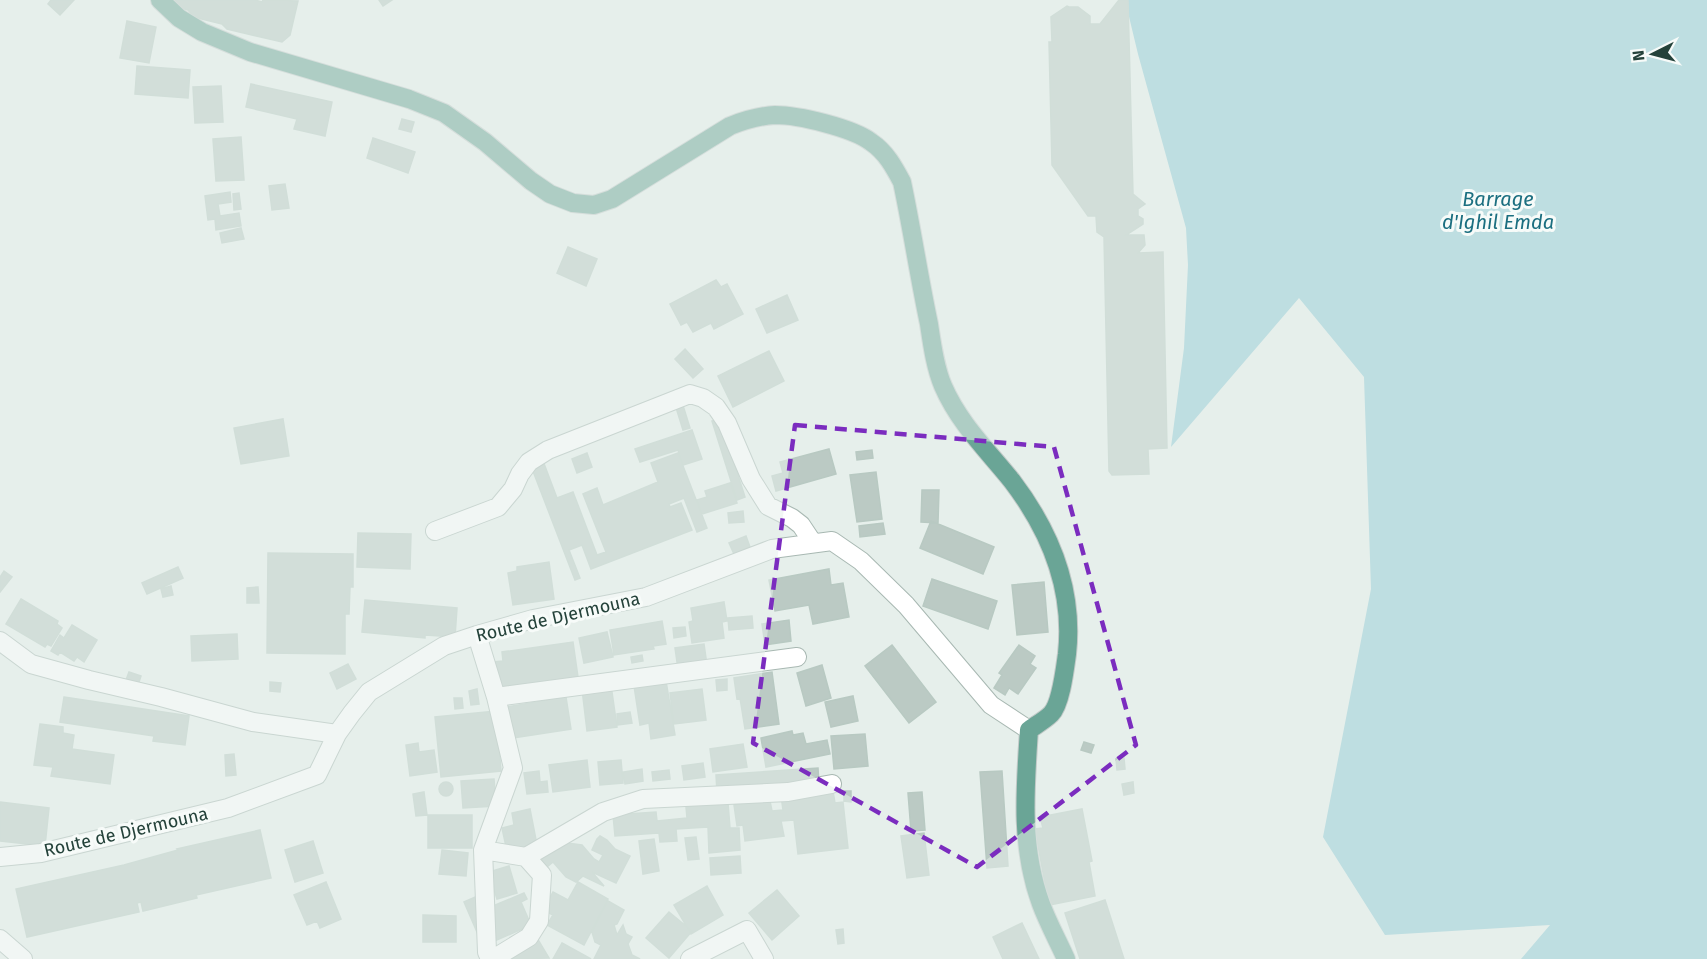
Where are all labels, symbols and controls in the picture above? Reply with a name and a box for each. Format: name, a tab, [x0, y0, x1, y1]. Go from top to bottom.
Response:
north arrow	[1623, 24, 1683, 84]
text: N	[1629, 49, 1649, 62]
water label: Barrage d'Ighil Emda	[1442, 187, 1554, 234]
street label: Route de Djermouna	[474, 587, 642, 647]
street label: Route de Djermouna	[42, 802, 210, 862]

